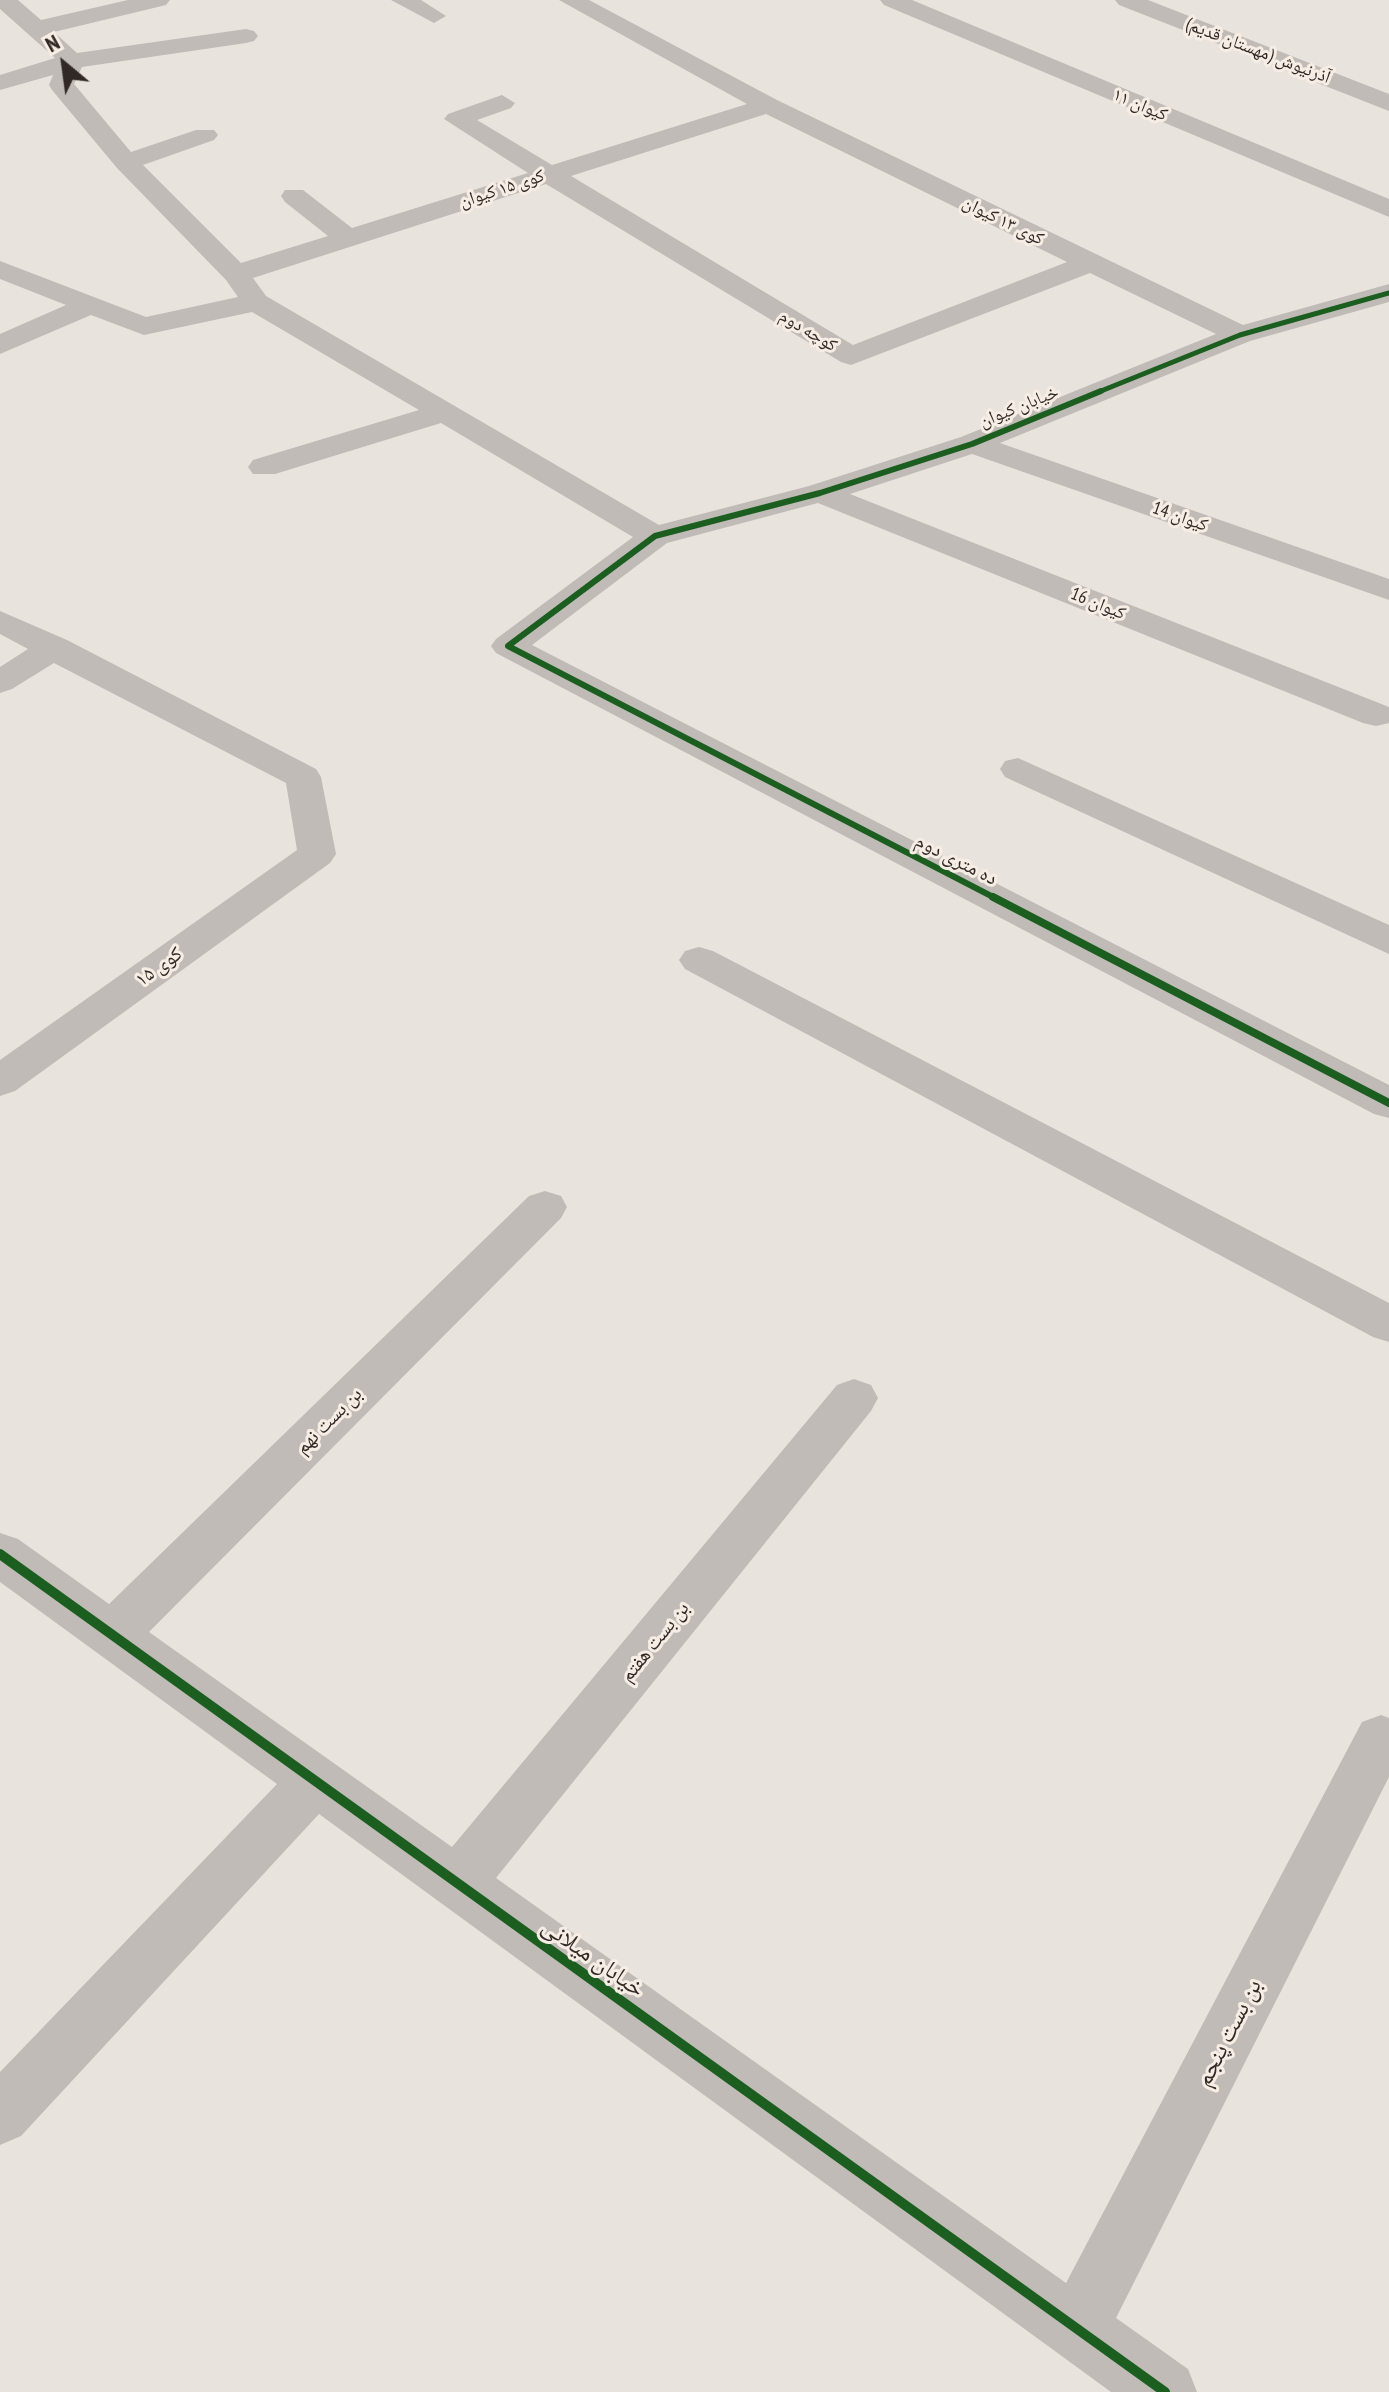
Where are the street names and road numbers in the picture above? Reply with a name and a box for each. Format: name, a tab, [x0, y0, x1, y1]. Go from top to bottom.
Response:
street label: آذرنیوش (مهستان قدیم)	[1183, 13, 1333, 89]
street label: کیوان ۱۱	[1109, 84, 1171, 126]
street label: کوی ۱۵ کیوان	[457, 165, 547, 213]
street label: کوی ۱۳ کیوان	[959, 192, 1047, 250]
street label: کوچه دوم	[775, 305, 841, 357]
street label: خیابان کیوان	[976, 381, 1062, 433]
street label: کیوان 14	[1149, 497, 1211, 537]
street label: کیوان 16	[1067, 583, 1129, 625]
street label: ده متری دوم	[911, 829, 1001, 891]
street label: کوی ۱۵	[131, 942, 187, 992]
street label: بن بست نهم	[291, 1383, 367, 1459]
street label: بن بست هفتم	[615, 1597, 695, 1687]
street label: خیابان میلانی	[536, 1912, 650, 2004]
street label: بن بست پنجم	[1190, 1974, 1268, 2092]

